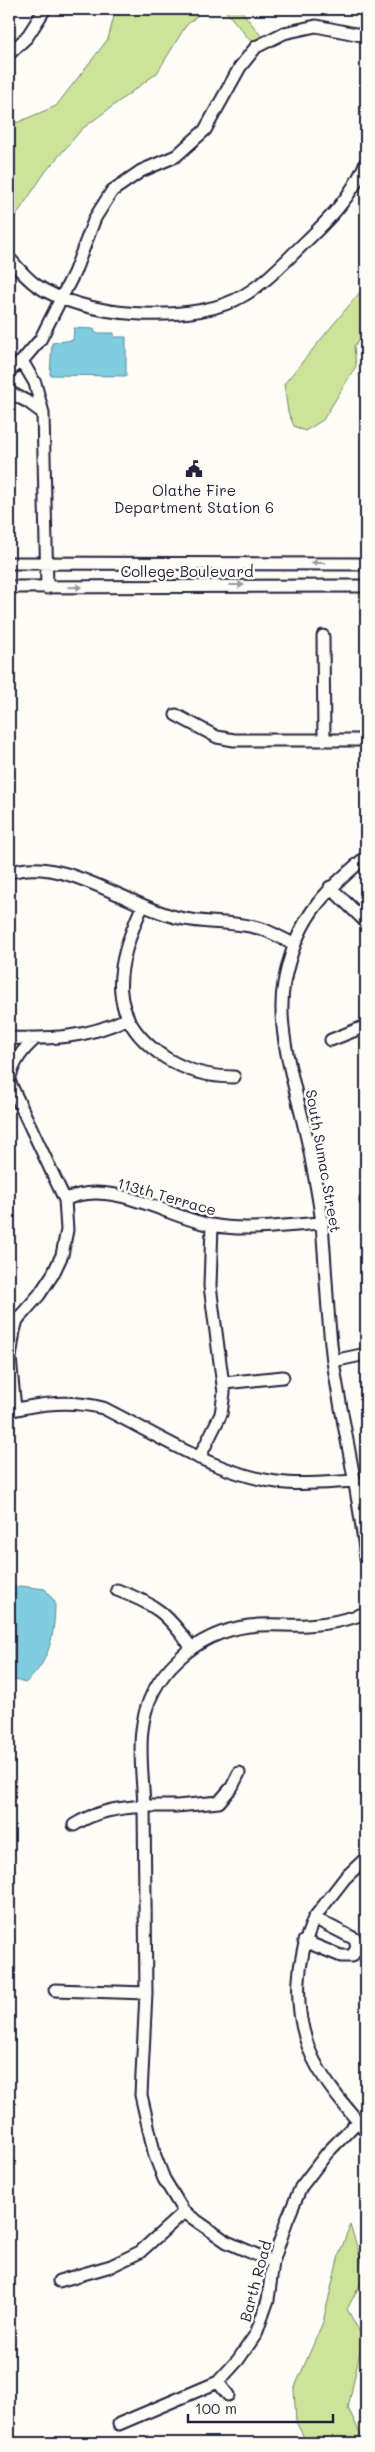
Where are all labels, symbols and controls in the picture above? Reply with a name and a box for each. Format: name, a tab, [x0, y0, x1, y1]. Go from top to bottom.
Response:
public building icon: Olathe Fire Department Station 6	[184, 459, 204, 479]
place label: Olathe Fire Department Station 6	[114, 480, 274, 517]
one-way arrow	[309, 559, 325, 567]
street label: College Boulevard	[121, 561, 254, 581]
one-way arrow	[230, 581, 246, 589]
one-way arrow	[67, 583, 83, 591]
street label: South Sumac Street	[302, 1088, 346, 1234]
street label: 113th Terrace	[115, 1172, 219, 1220]
street label: Barth Road	[235, 2238, 275, 2324]
scale bar	[188, 2392, 332, 2424]
text: 100 m	[195, 2398, 237, 2418]

